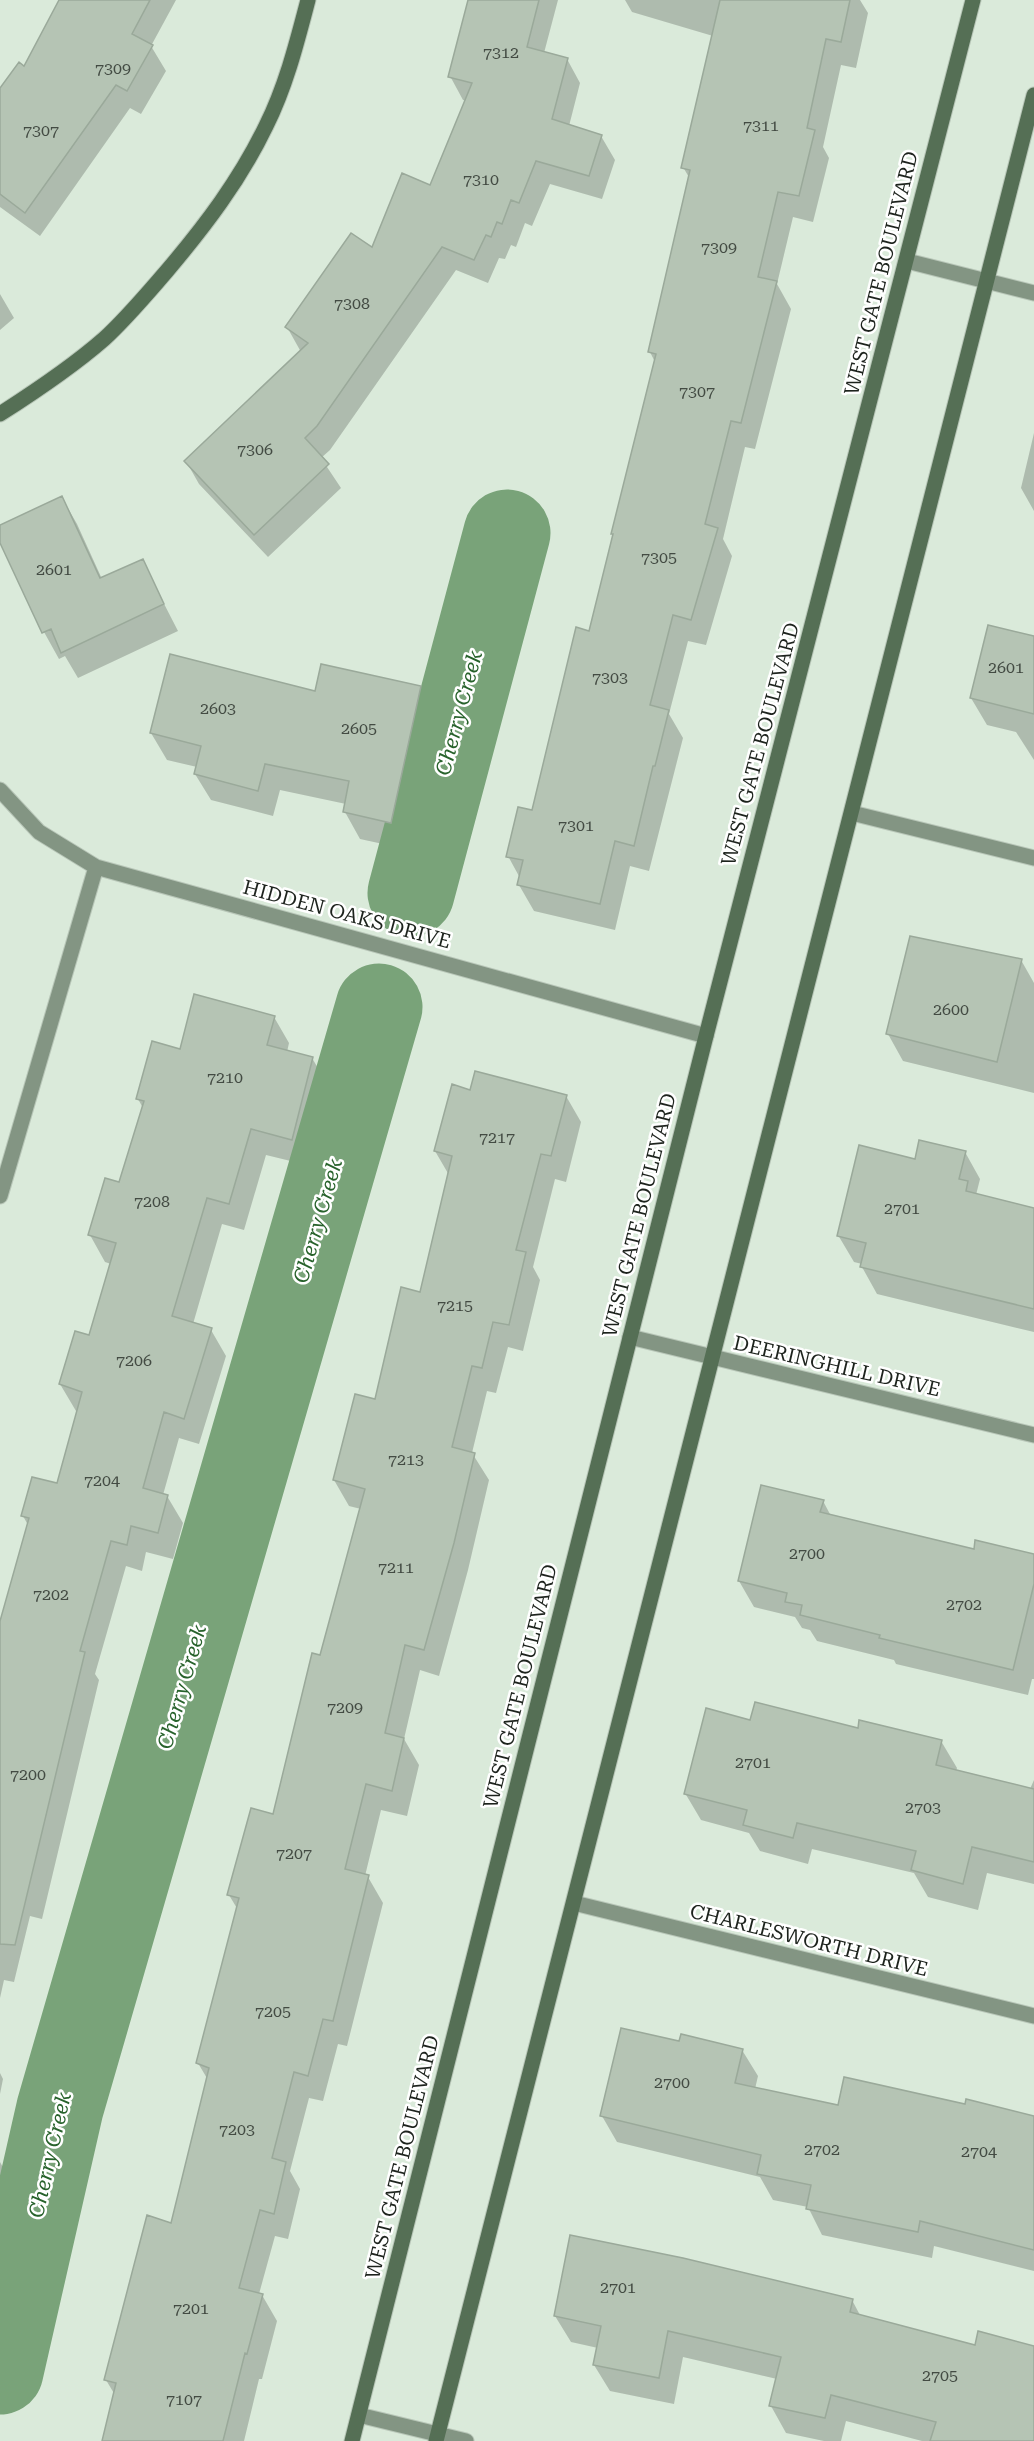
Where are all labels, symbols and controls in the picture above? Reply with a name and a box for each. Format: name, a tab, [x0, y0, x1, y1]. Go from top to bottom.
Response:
house number: 7312	[483, 43, 519, 62]
house number: 7309	[95, 59, 131, 78]
house number: 7311	[743, 116, 779, 135]
house number: 7307	[23, 121, 59, 140]
street label: WEST GATE BOULEVARD	[839, 149, 923, 397]
house number: 7310	[463, 170, 499, 189]
house number: 7309	[701, 238, 737, 257]
house number: 7308	[334, 294, 370, 313]
house number: 7307	[679, 382, 715, 401]
house number: 7306	[237, 440, 273, 459]
house number: 7305	[641, 548, 677, 567]
house number: 2601	[36, 560, 72, 579]
street label: WEST GATE BOULEVARD	[716, 620, 804, 868]
water label: Cherry Creek	[431, 647, 487, 778]
house number: 2601	[988, 658, 1024, 677]
house number: 7303	[592, 668, 628, 687]
house number: 2603	[200, 699, 236, 718]
house number: 2605	[341, 719, 377, 738]
house number: 7301	[558, 816, 594, 835]
street label: HIDDEN OAKS DRIVE	[240, 875, 454, 953]
house number: 2600	[933, 1000, 969, 1019]
house number: 7210	[207, 1068, 243, 1087]
street label: WEST GATE BOULEVARD	[597, 1091, 681, 1339]
house number: 7217	[479, 1128, 515, 1147]
water label: Cherry Creek	[289, 1155, 347, 1286]
house number: 7208	[134, 1192, 170, 1211]
house number: 2701	[884, 1199, 920, 1218]
house number: 7215	[437, 1296, 473, 1315]
street label: DEERINGHILL DRIVE	[731, 1331, 943, 1401]
house number: 7206	[116, 1351, 152, 1370]
house number: 7213	[388, 1450, 424, 1469]
house number: 7204	[84, 1471, 120, 1490]
house number: 2700	[789, 1544, 825, 1563]
house number: 7211	[378, 1558, 414, 1577]
street label: WEST GATE BOULEVARD	[478, 1562, 562, 1810]
house number: 7202	[33, 1585, 69, 1604]
house number: 2702	[946, 1595, 982, 1614]
water label: Cherry Creek	[153, 1621, 211, 1752]
house number: 7209	[327, 1698, 363, 1717]
house number: 2701	[735, 1753, 771, 1772]
house number: 7200	[10, 1765, 46, 1784]
house number: 2703	[905, 1798, 941, 1817]
house number: 7207	[276, 1844, 312, 1863]
street label: CHARLESWORTH DRIVE	[687, 1899, 931, 1981]
house number: 7205	[255, 2002, 291, 2021]
street label: WEST GATE BOULEVARD	[360, 2033, 444, 2281]
house number: 2700	[654, 2073, 690, 2092]
water label: Cherry Creek	[24, 2089, 76, 2220]
house number: 7203	[219, 2120, 255, 2139]
house number: 2702	[804, 2140, 840, 2159]
house number: 2704	[961, 2142, 997, 2161]
house number: 2701	[600, 2278, 636, 2297]
house number: 7201	[173, 2299, 209, 2318]
house number: 2705	[922, 2366, 958, 2385]
house number: 7107	[166, 2390, 202, 2409]

